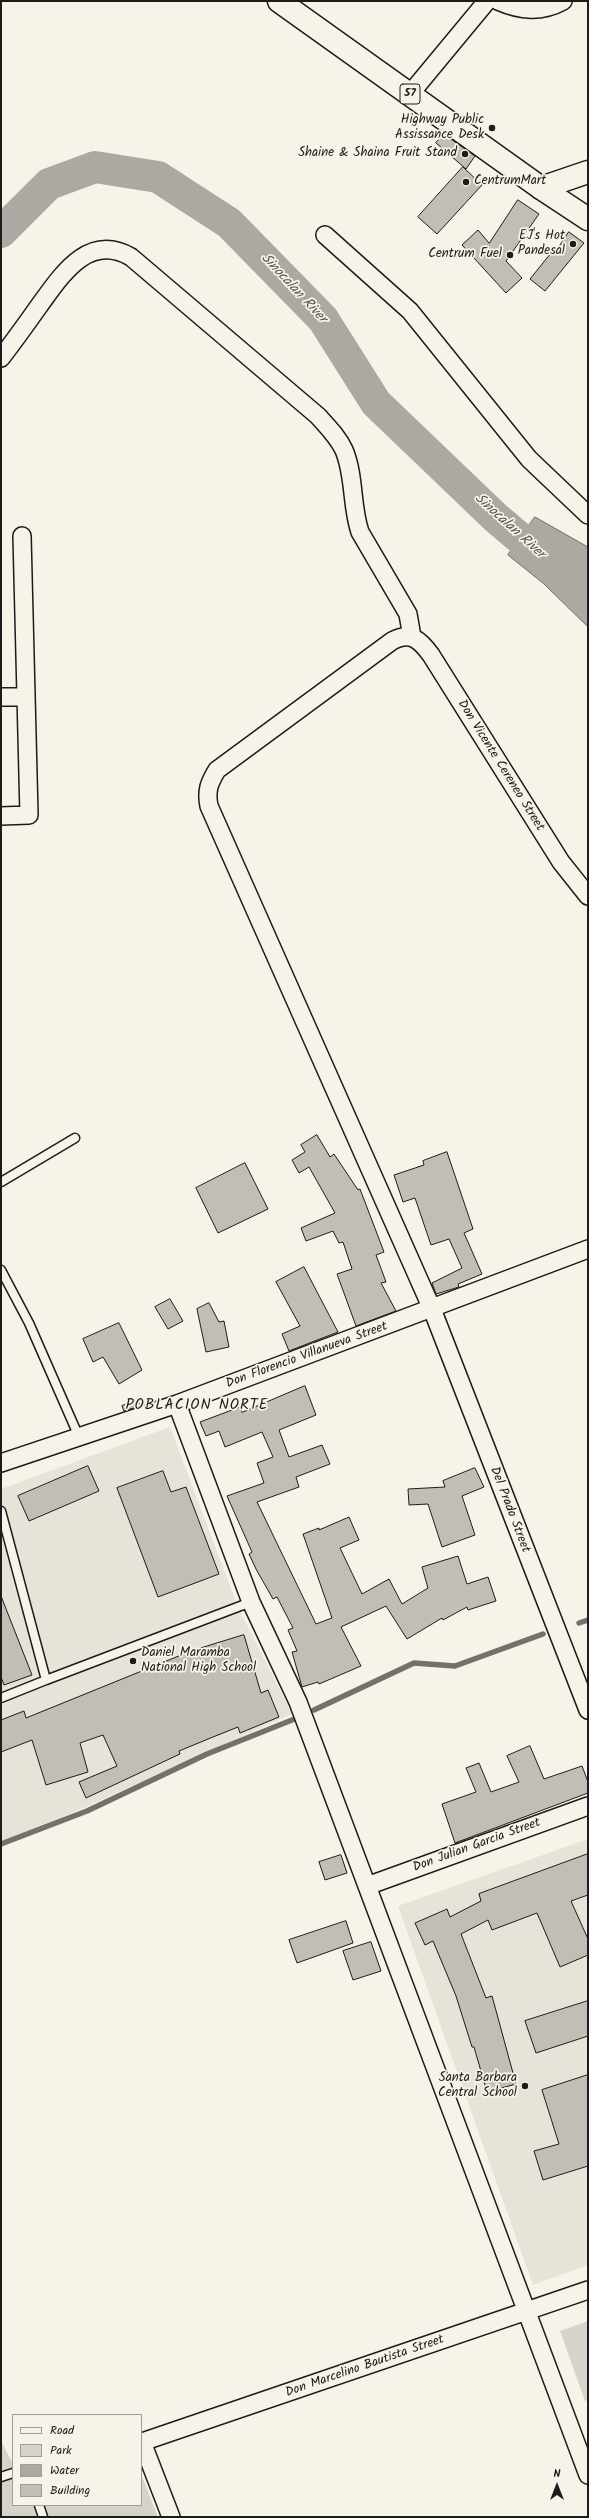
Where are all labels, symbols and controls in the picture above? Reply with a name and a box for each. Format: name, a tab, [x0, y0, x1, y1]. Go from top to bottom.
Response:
road number: 57	[400, 84, 420, 104]
place label: Highway Public Assissance Desk	[395, 113, 484, 144]
marker: Highway Public Assissance Desk	[487, 123, 497, 133]
place label: Shaine & Shaina Fruit Stand	[298, 146, 457, 162]
marker: Shaine & Shaina Fruit Stand	[460, 149, 470, 159]
place label: CentrumMart	[474, 174, 546, 190]
marker: CentrumMart	[461, 177, 471, 187]
place label: EJ's Hot Pandesal	[518, 229, 565, 260]
marker: EJ's Hot Pandesal	[568, 239, 578, 249]
place label: Centrum Fuel	[428, 247, 502, 263]
marker: Centrum Fuel	[505, 250, 515, 260]
water label: Sinocalan River	[257, 251, 329, 327]
water label: Sinocalan River	[470, 491, 548, 563]
street label: Don Vicente Cereneo Street	[453, 698, 547, 834]
street label: Don Florencio Villanueva Street	[224, 1319, 390, 1393]
district label: POBLACION NORTE	[125, 1397, 269, 1415]
street label: Del Prado Street	[485, 1465, 533, 1555]
place label: Daniel Maramba National High School	[141, 1646, 256, 1677]
marker: Daniel Maramba National High School	[128, 1656, 138, 1666]
street label: Don Julian Garcia Street	[411, 1816, 543, 1876]
place label: Santa Barbara Central School	[438, 2071, 517, 2102]
marker: Santa Barbara Central School	[520, 2081, 530, 2091]
street label: Don Marcelino Bautista Street	[284, 2333, 446, 2401]
legend	[12, 2414, 142, 2506]
text: Road	[50, 2421, 74, 2440]
text: Park	[50, 2441, 72, 2460]
text: Water	[50, 2461, 79, 2480]
text: N	[554, 2465, 560, 2483]
north arrow	[537, 2466, 577, 2506]
text: Building	[50, 2481, 90, 2500]

